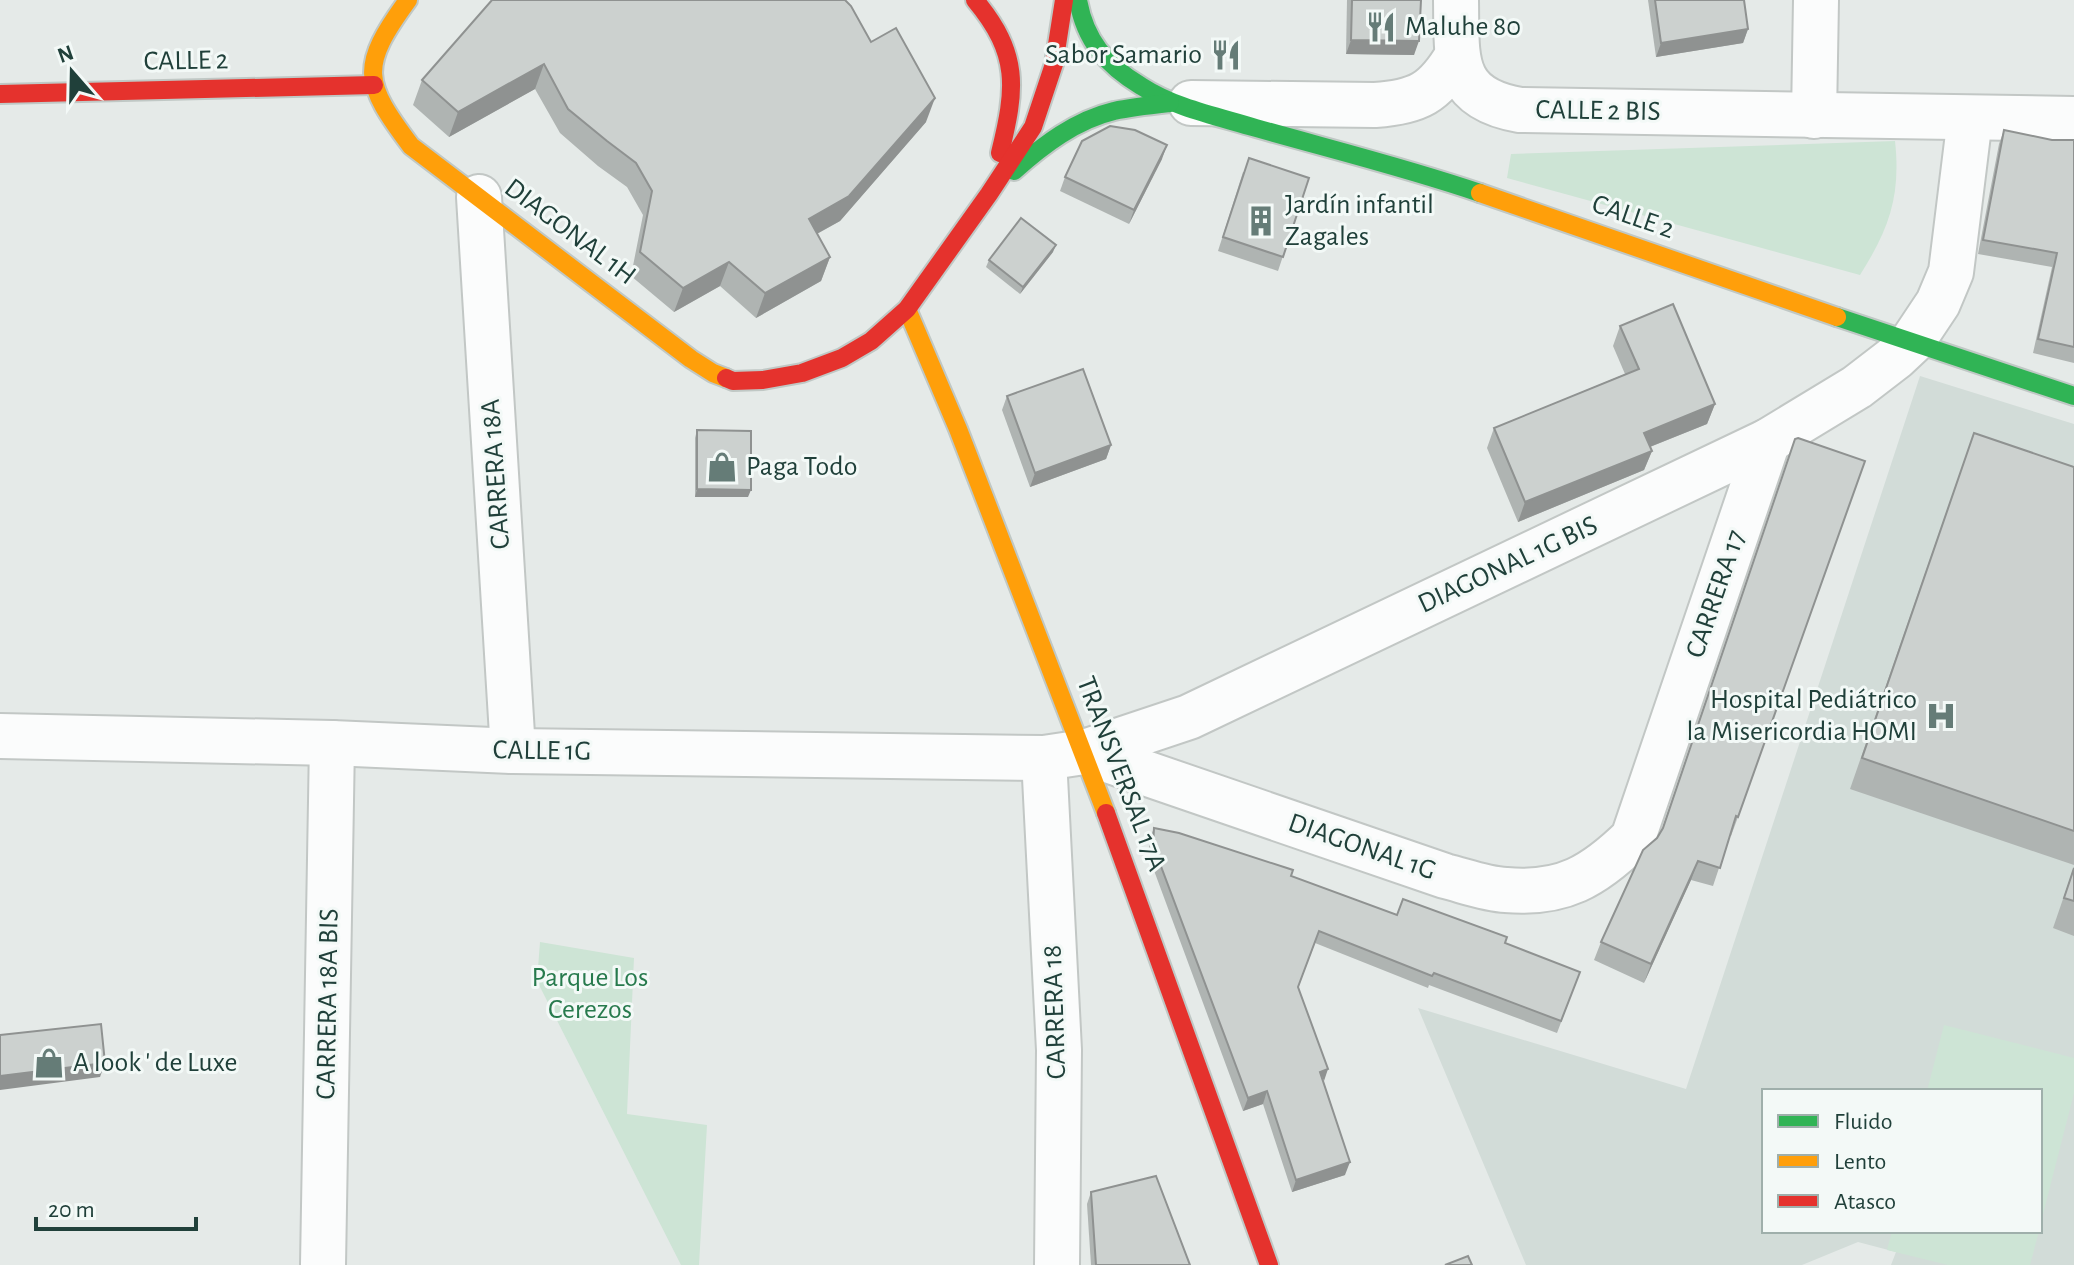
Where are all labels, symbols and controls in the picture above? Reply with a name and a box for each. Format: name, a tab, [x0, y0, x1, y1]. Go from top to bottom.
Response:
restaurant icon: Maluhe 80	[1364, 10, 1398, 44]
place label: Maluhe 80	[1405, 13, 1521, 41]
north arrow	[32, 32, 112, 112]
restaurant icon: Sabor Samario	[1209, 38, 1243, 72]
text: N	[55, 41, 76, 67]
place label: Sabor Samario	[1045, 41, 1202, 69]
street label: CALLE 2	[143, 46, 229, 76]
street label: CALLE 2 BIS	[1535, 96, 1661, 126]
street label: DIAGONAL 1H	[499, 174, 641, 290]
street label: CALLE 2	[1588, 190, 1678, 244]
place label: Jardín infantil Zagales	[1285, 191, 1434, 251]
building icon: Jardín infantil Zagales	[1244, 204, 1278, 238]
street label: CARRERA 18A	[477, 398, 515, 550]
shop icon: Paga Todo	[705, 450, 739, 484]
place label: Paga Todo	[746, 453, 857, 481]
street label: DIAGONAL 1G BIS	[1414, 511, 1602, 619]
street label: CARRERA 17	[1681, 527, 1751, 661]
street label: TRANSVERSAL 17A	[1071, 673, 1171, 875]
place label: Hospital Pediátrico la Misericordia HOMI	[1686, 686, 1917, 746]
hospital icon: Hospital Pediátrico la Misericordia HOMI	[1924, 699, 1958, 733]
street label: CALLE 1G	[492, 736, 592, 766]
street label: DIAGONAL 1G	[1285, 809, 1439, 885]
street label: CARRERA 18A BIS	[312, 908, 344, 1100]
street label: CARRERA 18	[1039, 944, 1071, 1080]
park label: Parque Los Cerezos	[532, 964, 648, 1024]
shop icon: A look ' de Luxe	[32, 1046, 66, 1080]
place label: A look ' de Luxe	[73, 1049, 237, 1077]
legend	[1762, 1089, 2042, 1233]
text: Fluido	[1834, 1110, 1893, 1134]
text: Lento	[1834, 1150, 1886, 1174]
scale bar	[36, 1181, 196, 1231]
text: Atasco	[1834, 1190, 1896, 1214]
text: 20 m	[48, 1198, 95, 1222]

